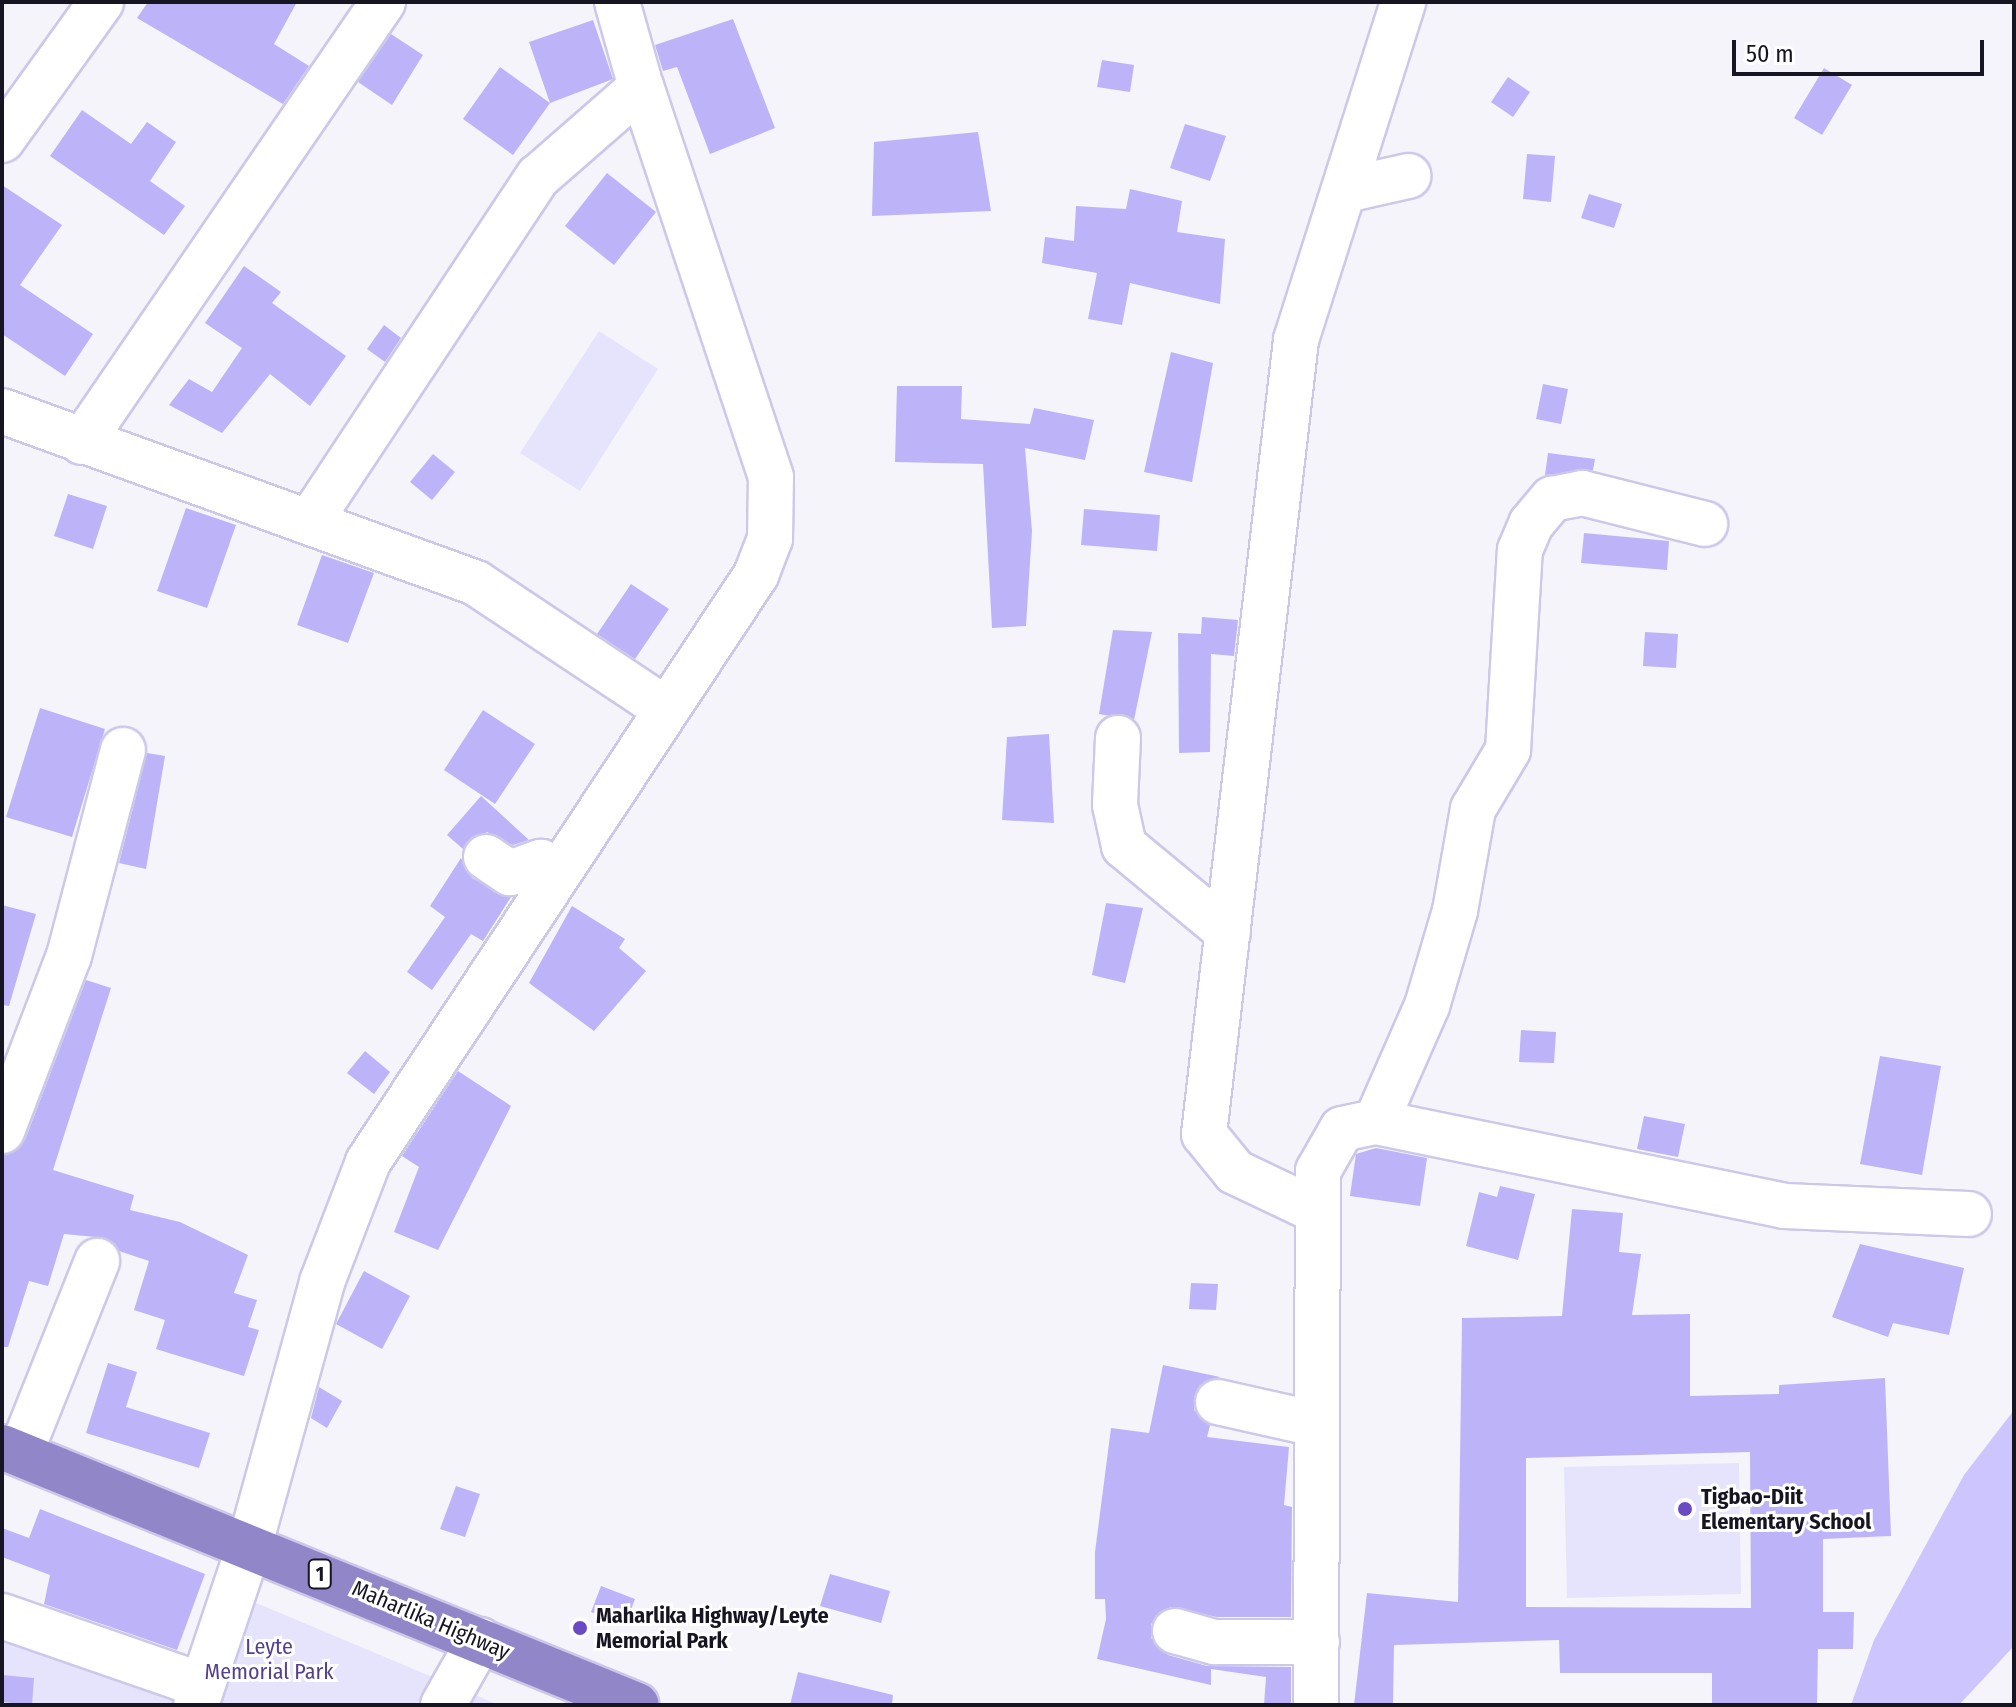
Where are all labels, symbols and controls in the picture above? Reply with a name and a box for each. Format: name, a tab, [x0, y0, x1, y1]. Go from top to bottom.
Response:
scale bar	[1736, 24, 1988, 74]
text: 50 m	[1746, 40, 1794, 68]
place label: Tigbao-Diit Elementary School	[1701, 1483, 1871, 1534]
marker: Tigbao-Diit Elementary School	[1676, 1500, 1694, 1518]
road number: 1	[306, 1558, 334, 1590]
street label: Maharlika Highway	[348, 1575, 514, 1665]
place label: Maharlika Highway/Leyte Memorial Park	[596, 1602, 829, 1654]
marker: Maharlika Highway/Leyte Memorial Park	[571, 1619, 589, 1637]
park label: Leyte Memorial Park	[205, 1633, 333, 1684]

